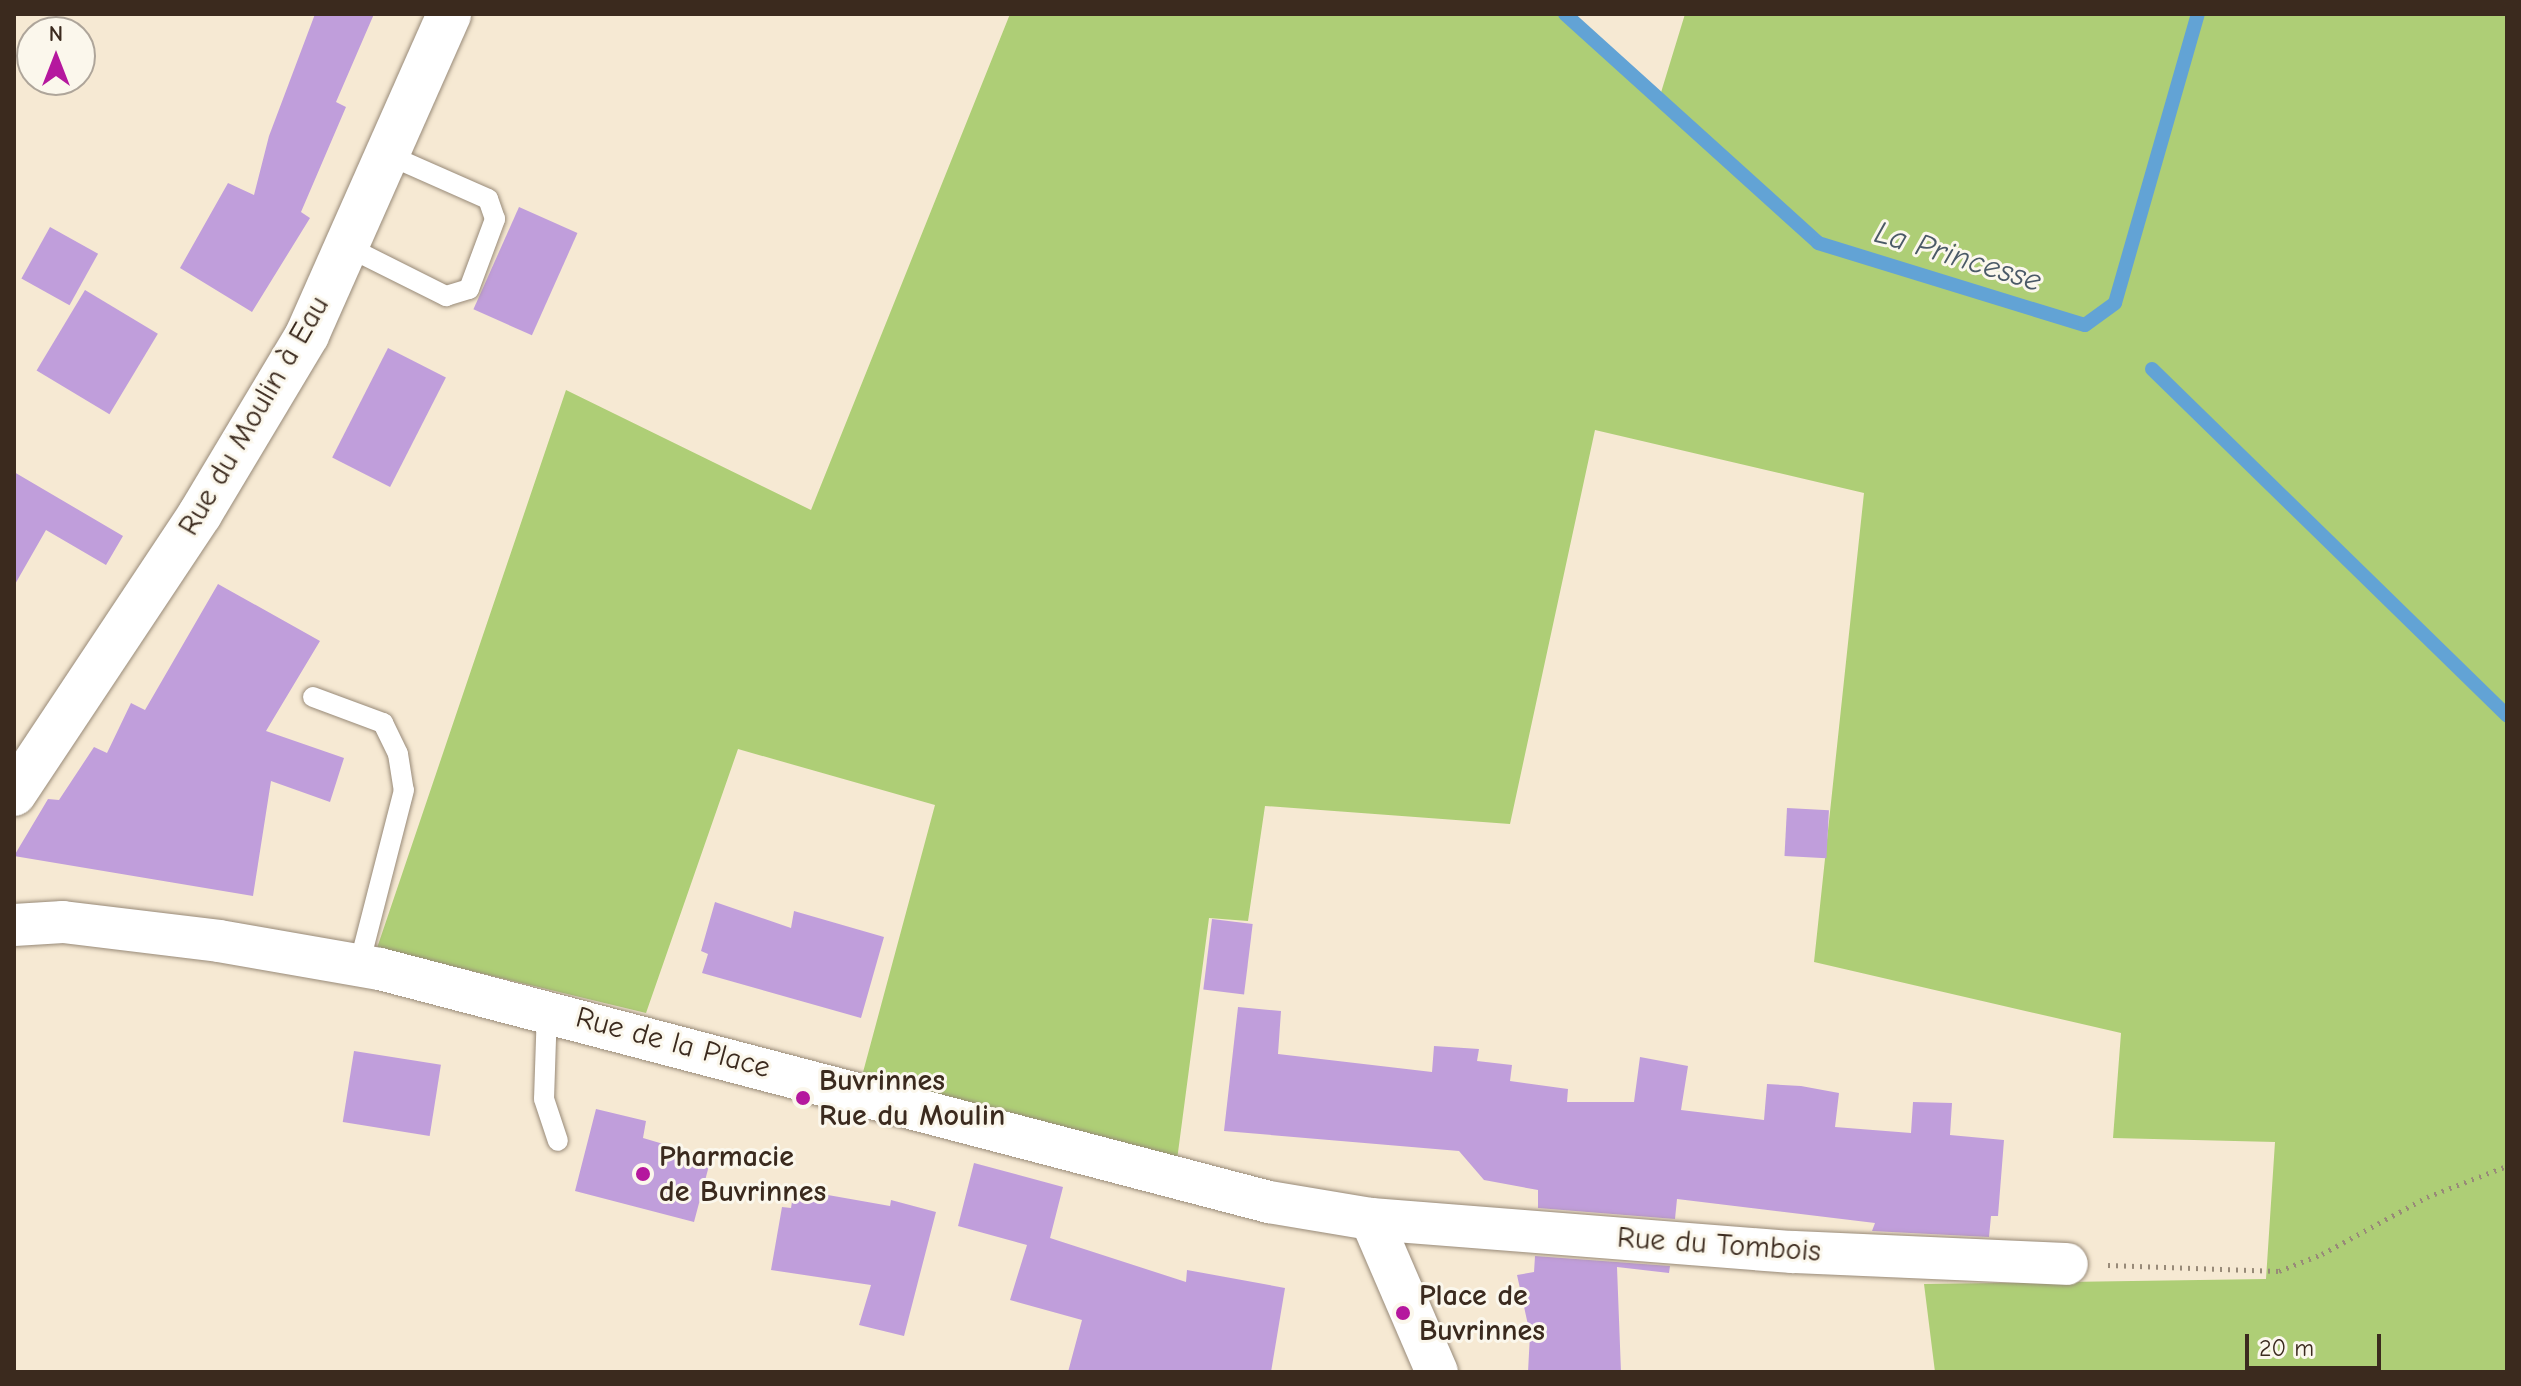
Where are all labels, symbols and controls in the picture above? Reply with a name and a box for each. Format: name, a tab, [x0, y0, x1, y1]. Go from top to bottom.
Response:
north arrow	[16, 16, 96, 96]
text: N	[49, 21, 63, 47]
water label: La Princesse	[1870, 213, 2046, 301]
street label: Rue du Moulin à Eau	[171, 290, 337, 542]
street label: Rue de la Place	[572, 1000, 774, 1086]
place label: Buvrinnes Rue du Moulin	[819, 1063, 1005, 1134]
marker: Buvrinnes Rue du Moulin	[794, 1089, 812, 1107]
place label: Pharmacie de Buvrinnes	[659, 1139, 826, 1210]
marker: Pharmacie de Buvrinnes	[634, 1165, 652, 1183]
street label: Rue du Tombois	[1616, 1220, 1822, 1270]
place label: Place de Buvrinnes	[1419, 1278, 1545, 1348]
marker: Place de Buvrinnes	[1394, 1304, 1412, 1322]
scale bar	[2249, 1318, 2385, 1368]
text: 20 m	[2259, 1334, 2314, 1362]

